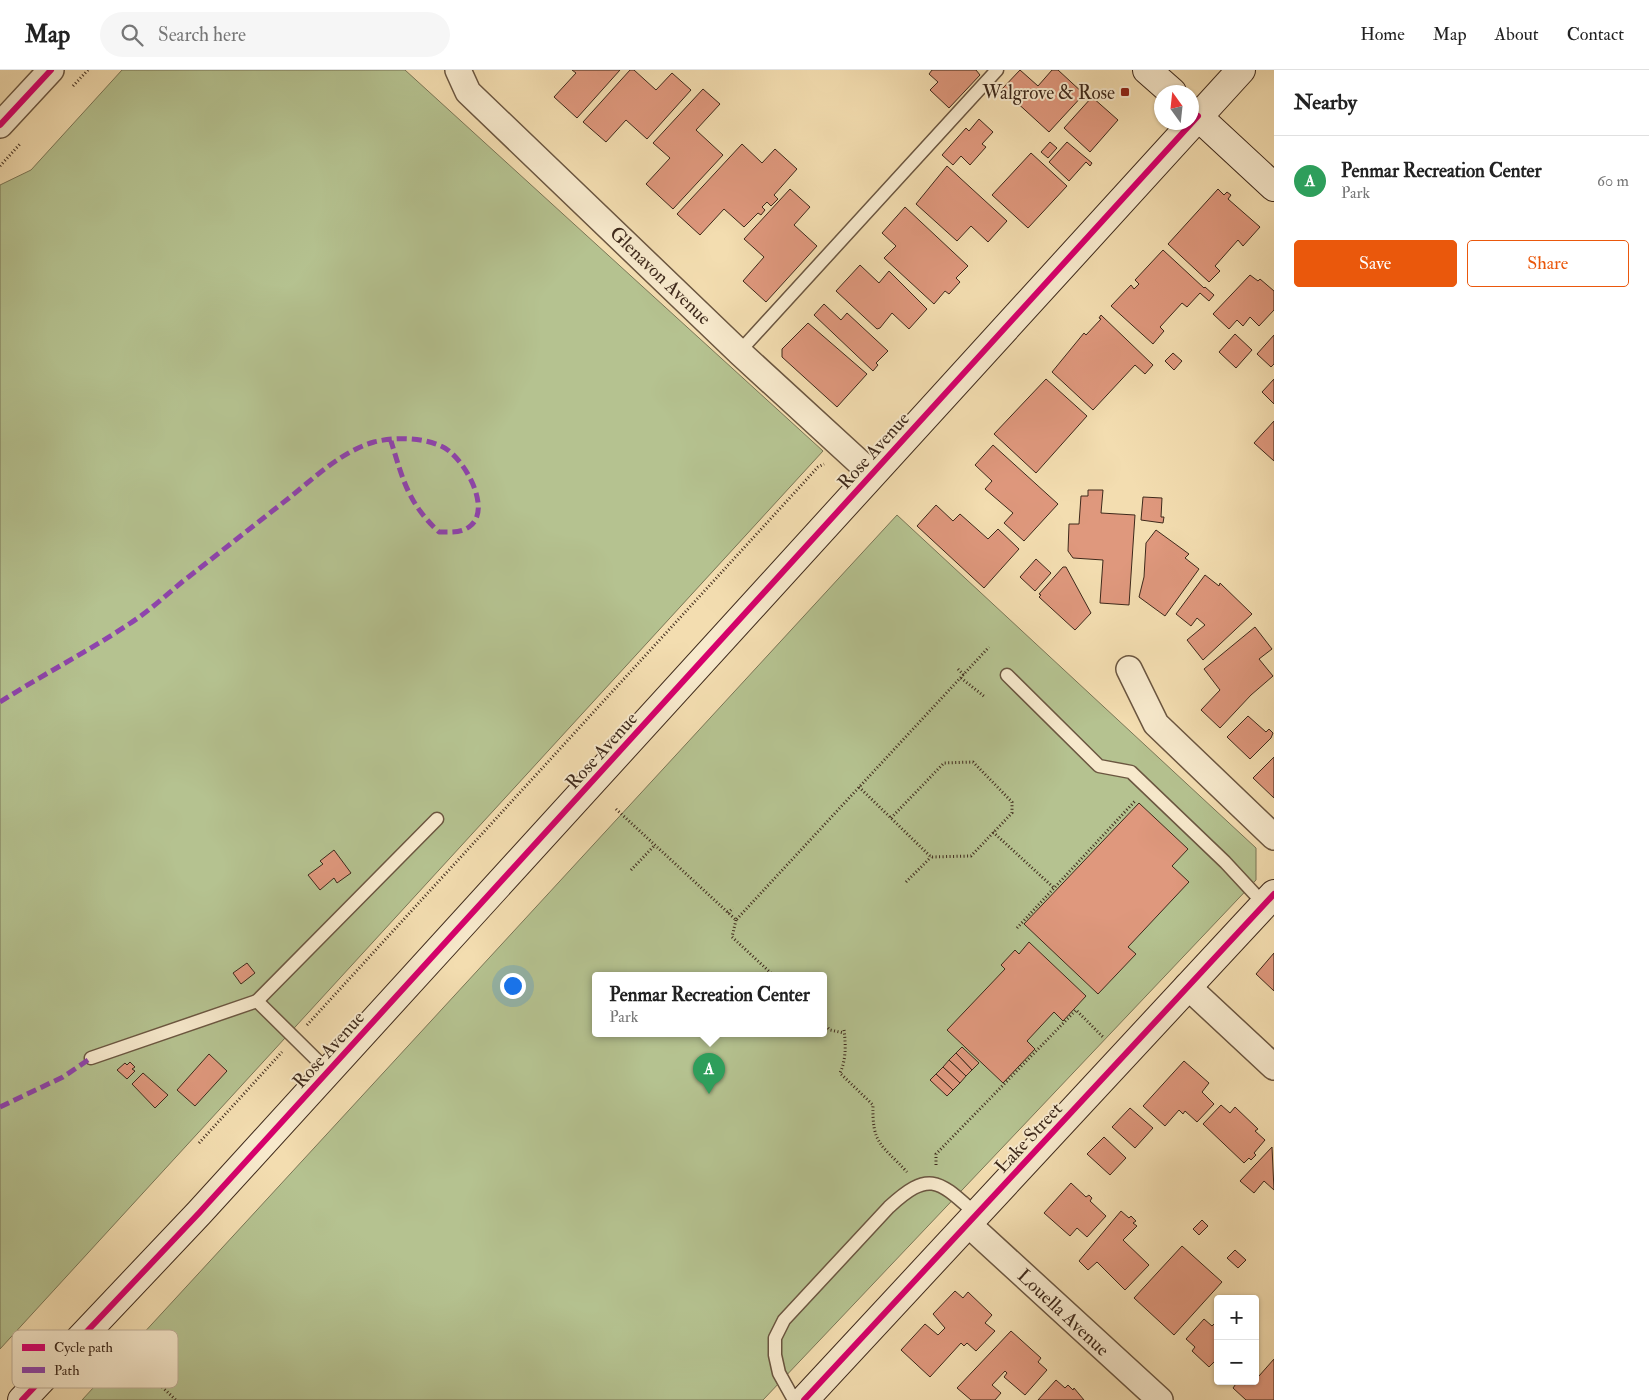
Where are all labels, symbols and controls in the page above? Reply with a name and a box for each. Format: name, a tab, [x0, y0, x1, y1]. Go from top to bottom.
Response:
search box	[100, 12, 450, 57]
text: Map	[25, 19, 70, 50]
icon: search	[118, 21, 146, 49]
text: Search here	[158, 23, 246, 47]
text: Home	[1360, 23, 1405, 46]
text: Map	[1433, 23, 1467, 46]
text: About	[1495, 23, 1539, 46]
text: Contact	[1567, 23, 1624, 46]
place label: Walgrove & Rose	[981, 81, 1115, 105]
north arrow	[1154, 85, 1199, 130]
marker: Walgrove & Rose	[1119, 86, 1131, 98]
text: Nearby	[1294, 89, 1357, 116]
text: Penmar Recreation Center	[1341, 159, 1542, 183]
text: A	[1305, 171, 1315, 191]
text: 60 m	[1597, 171, 1629, 191]
text: Park	[1341, 183, 1370, 203]
street label: Glenavon Avenue	[604, 221, 716, 330]
button: Save	[1294, 240, 1457, 287]
button: Share	[1467, 240, 1629, 287]
street label: Rose Avenue	[833, 407, 915, 494]
street label: Rose Avenue	[561, 707, 643, 794]
popup	[592, 972, 827, 1037]
your location	[500, 973, 526, 999]
text: Penmar Recreation Center	[609, 983, 810, 1007]
street label: Rose Avenue	[288, 1006, 370, 1093]
text: Park	[609, 1007, 638, 1027]
pin: A	[693, 1053, 725, 1094]
street label: Lake Street	[990, 1097, 1068, 1178]
street label: Louella Avenue	[1012, 1264, 1114, 1362]
map controls	[1214, 1295, 1259, 1385]
button: +	[1214, 1295, 1259, 1340]
legend	[12, 1330, 178, 1388]
text: Cycle path	[54, 1339, 114, 1357]
button: −	[1214, 1340, 1259, 1385]
text: Path	[54, 1362, 80, 1379]

